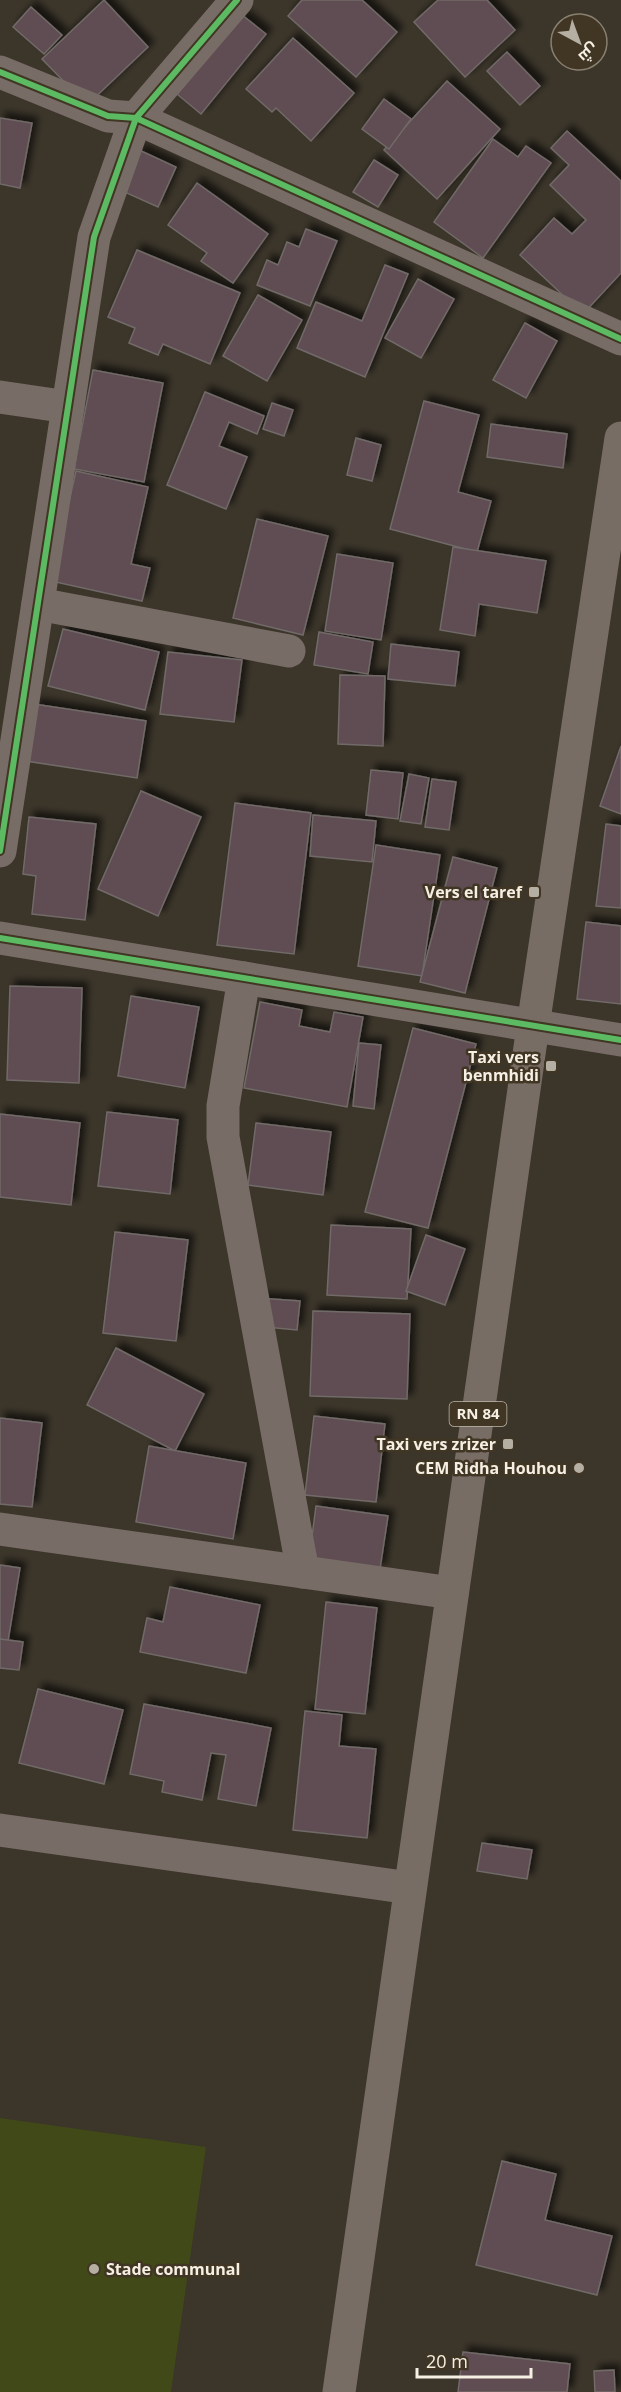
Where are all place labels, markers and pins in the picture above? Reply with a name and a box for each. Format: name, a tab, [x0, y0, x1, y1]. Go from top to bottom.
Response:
place label: Vers el taref	[425, 881, 523, 903]
marker: Vers el taref	[527, 885, 541, 899]
place label: Taxi vers benmhidi	[463, 1046, 539, 1086]
marker: Taxi vers benmhidi	[544, 1059, 558, 1073]
place label: Taxi vers zrizer	[376, 1433, 496, 1455]
marker: Taxi vers zrizer	[501, 1437, 515, 1451]
place label: CEM Ridha Houhou	[415, 1457, 567, 1479]
marker: CEM Ridha Houhou	[572, 1461, 586, 1475]
place label: Stade communal	[106, 2258, 240, 2280]
marker: Stade communal	[87, 2262, 101, 2276]

